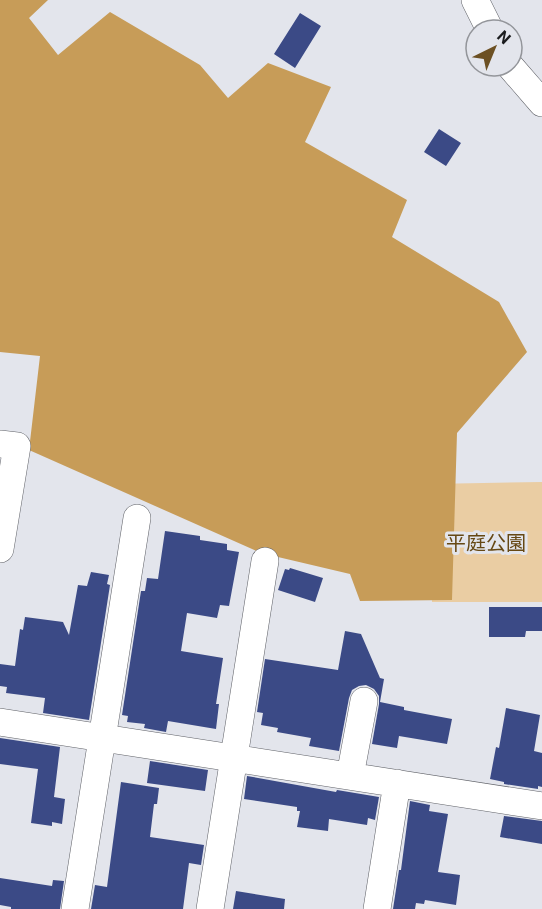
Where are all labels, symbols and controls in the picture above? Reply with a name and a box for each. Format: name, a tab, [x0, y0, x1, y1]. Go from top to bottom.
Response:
north arrow	[464, 18, 524, 78]
text: N	[493, 27, 514, 48]
park label: 平庭公園	[446, 531, 526, 555]

